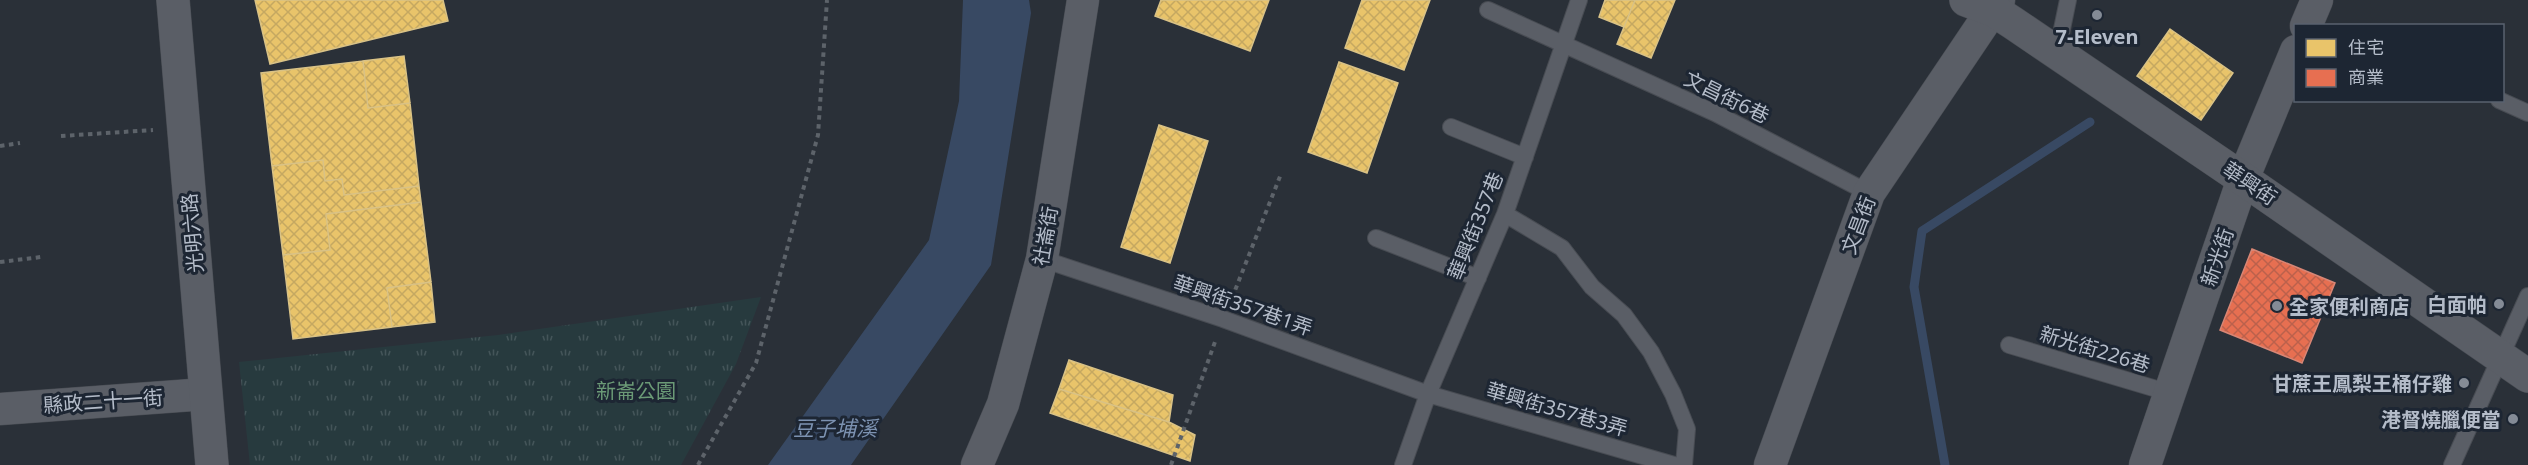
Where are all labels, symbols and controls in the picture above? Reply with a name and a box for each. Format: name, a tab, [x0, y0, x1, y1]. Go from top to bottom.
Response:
marker: 7-Eleven	[2090, 8, 2104, 22]
place label: 7-Eleven	[2056, 23, 2138, 50]
legend	[2294, 24, 2504, 102]
text: 住宅	[2348, 35, 2384, 59]
street label: 文昌街6巷	[1680, 65, 1774, 129]
text: 商業	[2348, 65, 2384, 89]
street label: 華興街	[2218, 155, 2282, 211]
street label: 華興街357巷	[1441, 168, 1509, 284]
street label: 光明六路	[175, 192, 209, 274]
street label: 文昌街	[1835, 192, 1881, 258]
street label: 社崙街	[1026, 204, 1064, 268]
street label: 新光街	[2194, 224, 2240, 290]
street label: 華興街357巷1弄	[1170, 269, 1316, 341]
place label: 白面帕	[2427, 291, 2487, 318]
place label: 全家便利商店	[2289, 293, 2409, 320]
marker: 白面帕	[2492, 297, 2506, 311]
marker: 全家便利商店	[2270, 299, 2284, 313]
street label: 新光街226巷	[2036, 319, 2154, 379]
place label: 甘蔗王鳳梨王桶仔雞	[2272, 370, 2452, 397]
street label: 華興街357巷3弄	[1483, 376, 1631, 442]
marker: 甘蔗王鳳梨王桶仔雞	[2457, 376, 2471, 390]
park label: 新崙公園	[596, 377, 676, 404]
street label: 縣政二十一街	[42, 383, 164, 419]
place label: 港督燒臘便當	[2381, 406, 2501, 433]
marker: 港督燒臘便當	[2506, 412, 2520, 426]
water label: 豆子埔溪	[793, 414, 880, 442]

